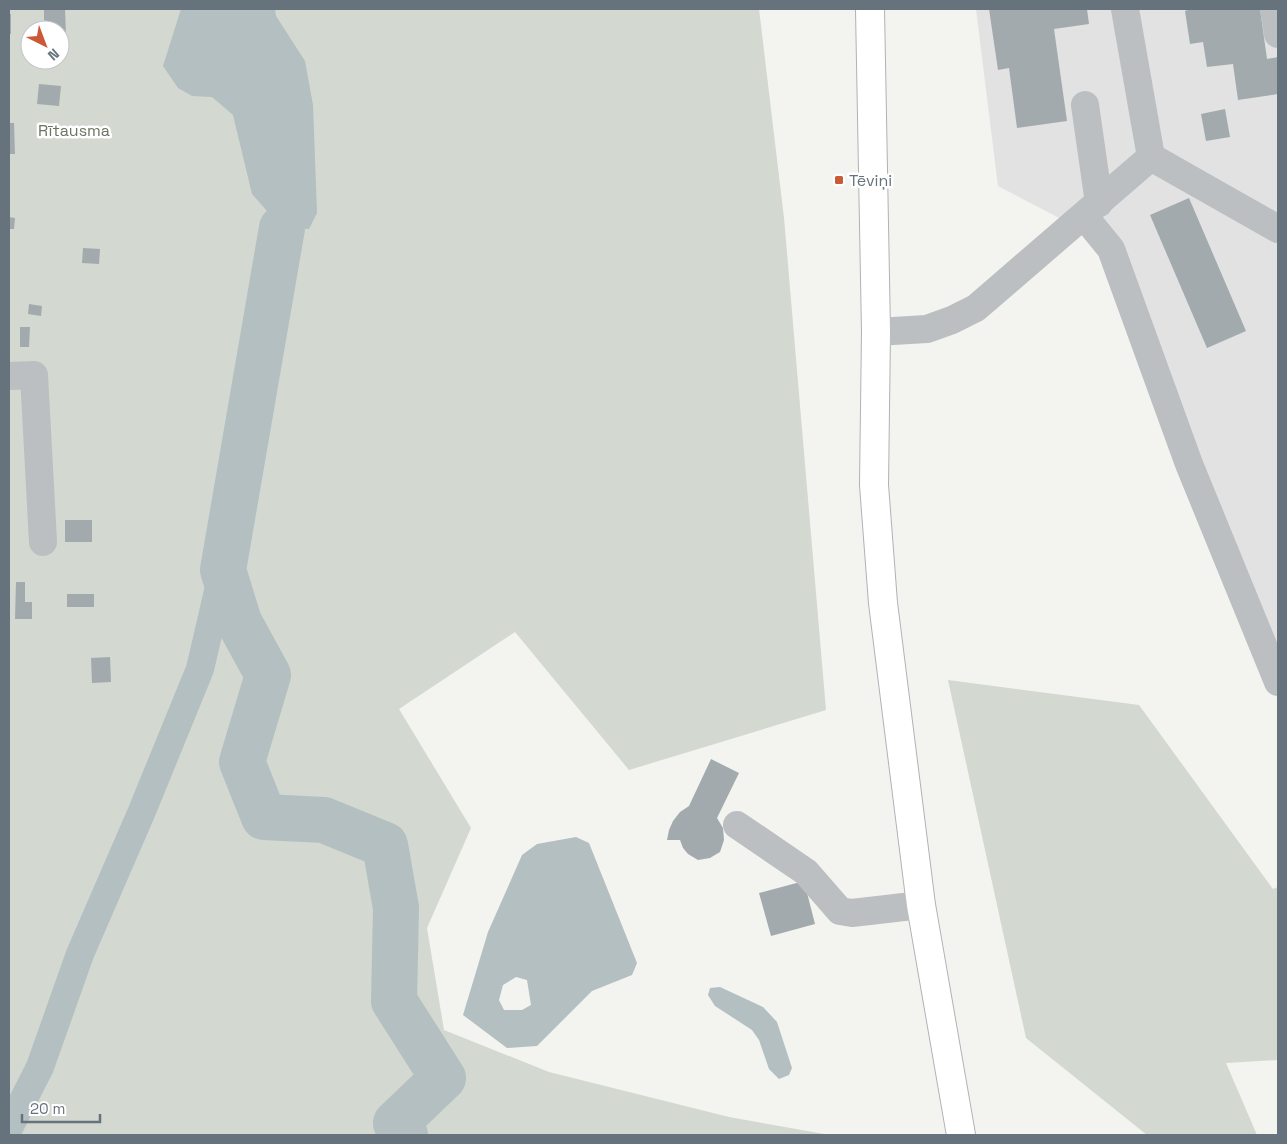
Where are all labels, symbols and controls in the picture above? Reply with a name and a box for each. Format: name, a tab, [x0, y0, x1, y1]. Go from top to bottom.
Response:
north arrow	[20, 20, 70, 70]
text: N	[44, 45, 63, 64]
park label: Rītausma	[38, 120, 110, 141]
place label: Tēviņi	[849, 170, 892, 191]
marker: Tēviņi	[833, 174, 845, 186]
scale bar	[22, 1092, 100, 1124]
text: 20 m	[30, 1099, 65, 1118]

